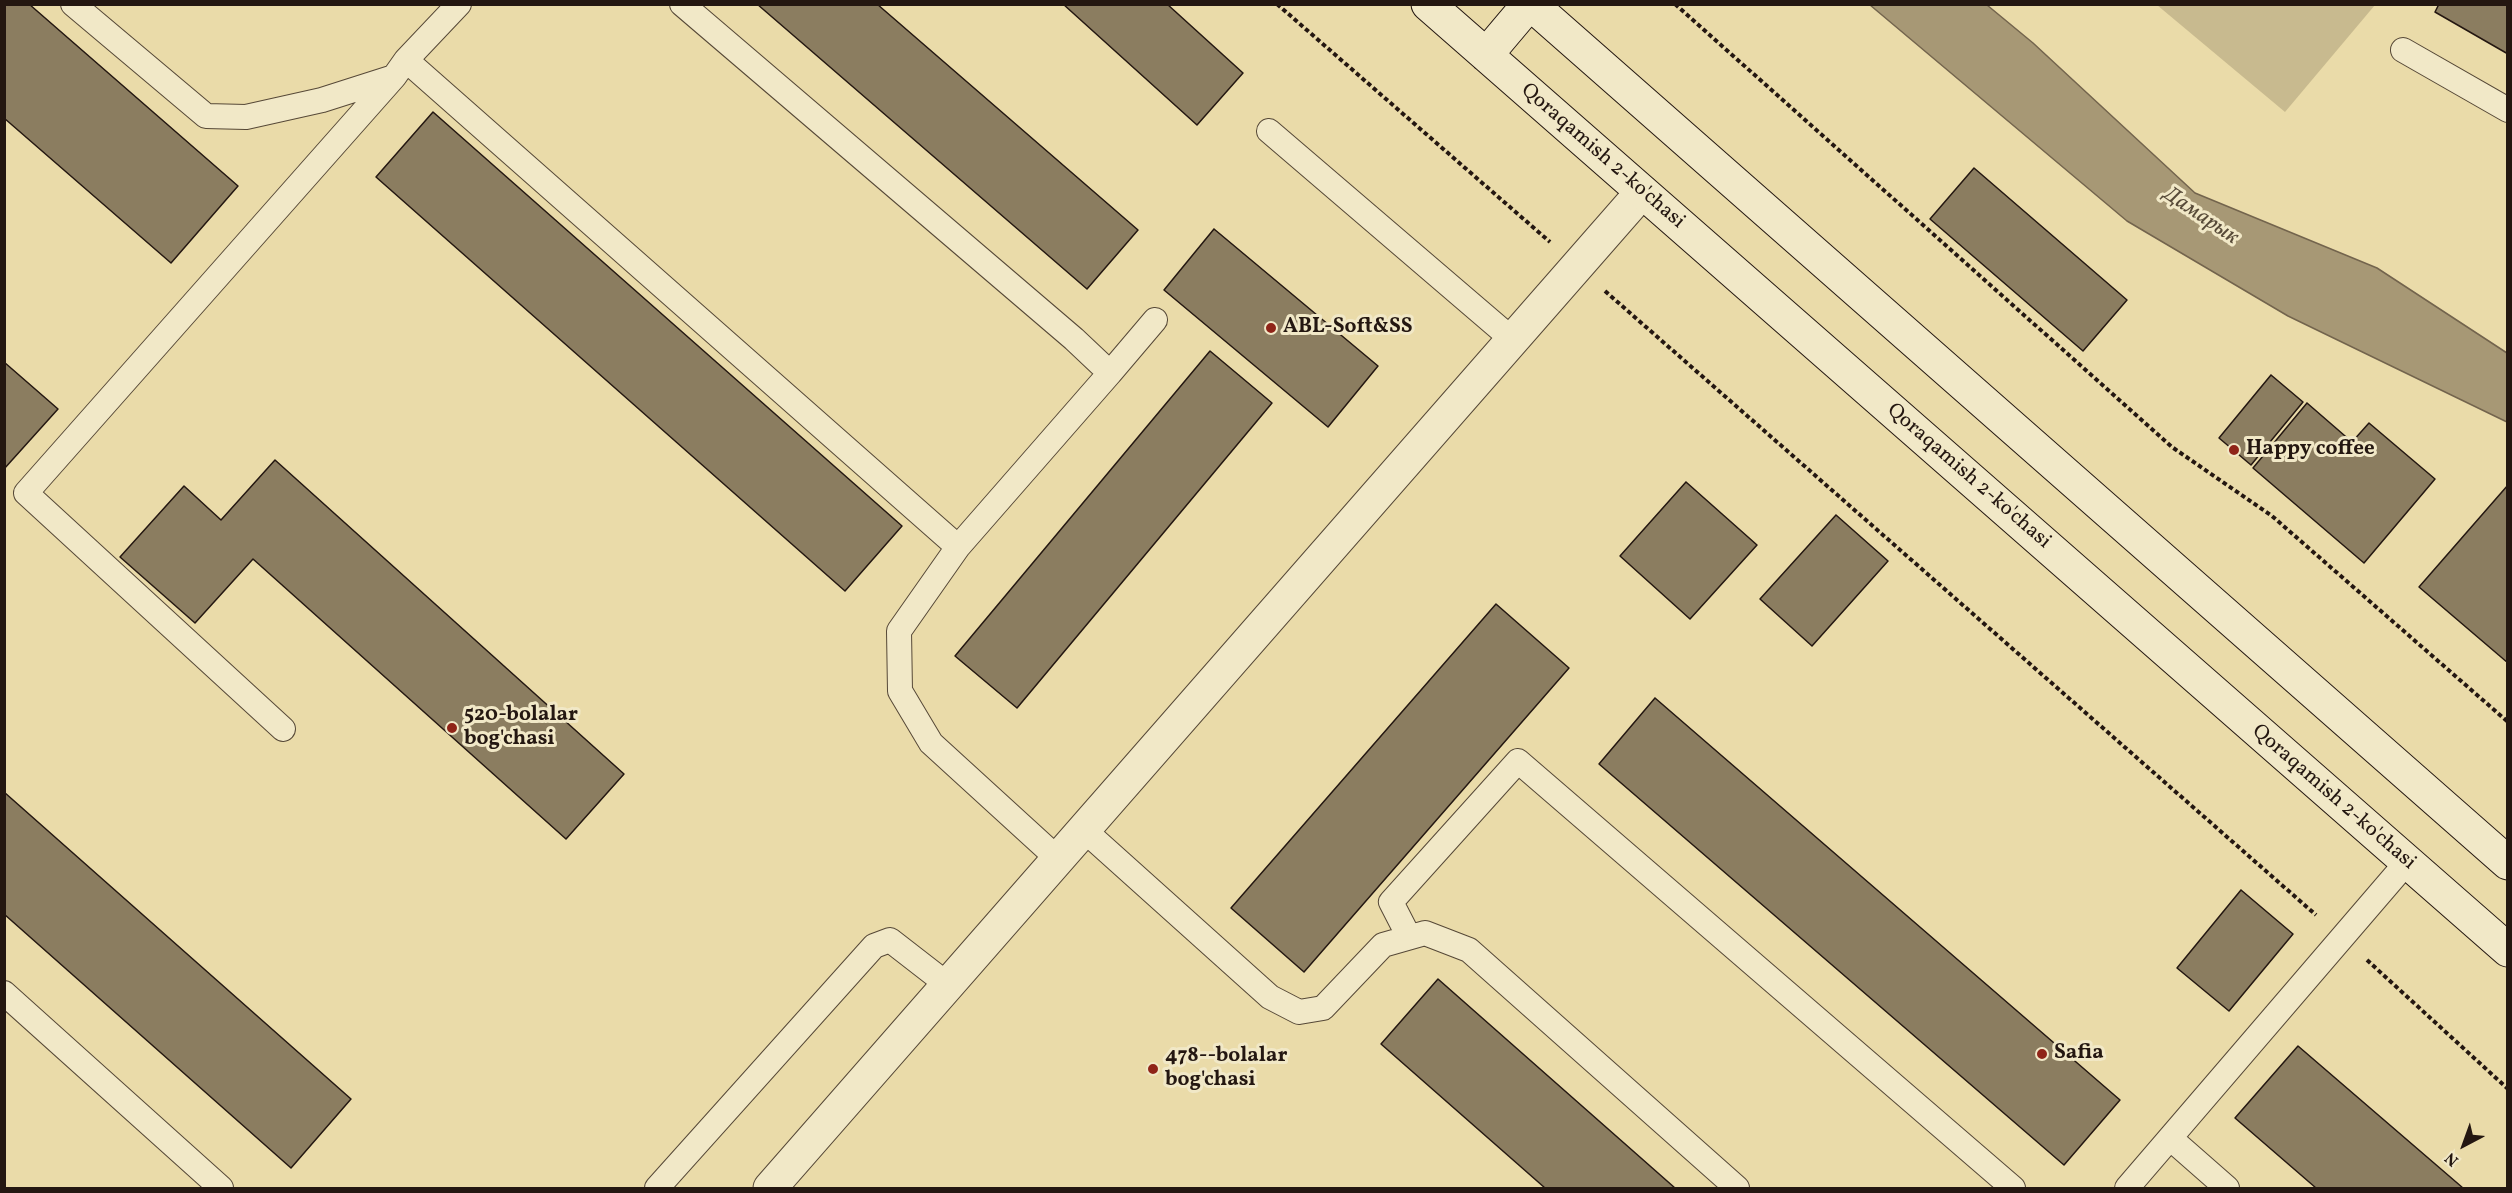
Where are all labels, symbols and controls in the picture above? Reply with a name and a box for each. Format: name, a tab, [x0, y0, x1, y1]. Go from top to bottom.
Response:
street label: Qoraqamish 2-ko'chasi	[1515, 79, 1689, 235]
water label: Дамарык	[2157, 182, 2243, 252]
place label: ABL-Soft&SS	[1283, 315, 1412, 341]
marker: ABL-Soft&SS	[1264, 321, 1278, 335]
street label: Qoraqamish 2-ko'chasi	[1881, 399, 2055, 555]
place label: Happy coffee	[2246, 437, 2375, 463]
marker: Happy coffee	[2227, 443, 2241, 457]
place label: 520-bolalar bog'chasi	[464, 703, 578, 753]
street label: Qoraqamish 2-ko'chasi	[2246, 720, 2420, 876]
marker: 520-bolalar bog'chasi	[445, 721, 459, 735]
place label: Safia	[2054, 1041, 2104, 1067]
place label: 478--bolalar bog'chasi	[1165, 1044, 1287, 1094]
marker: Safia	[2035, 1047, 2049, 1061]
marker: 478--bolalar bog'chasi	[1146, 1062, 1160, 1076]
north arrow	[2434, 1115, 2494, 1175]
text: N	[2441, 1146, 2464, 1171]

